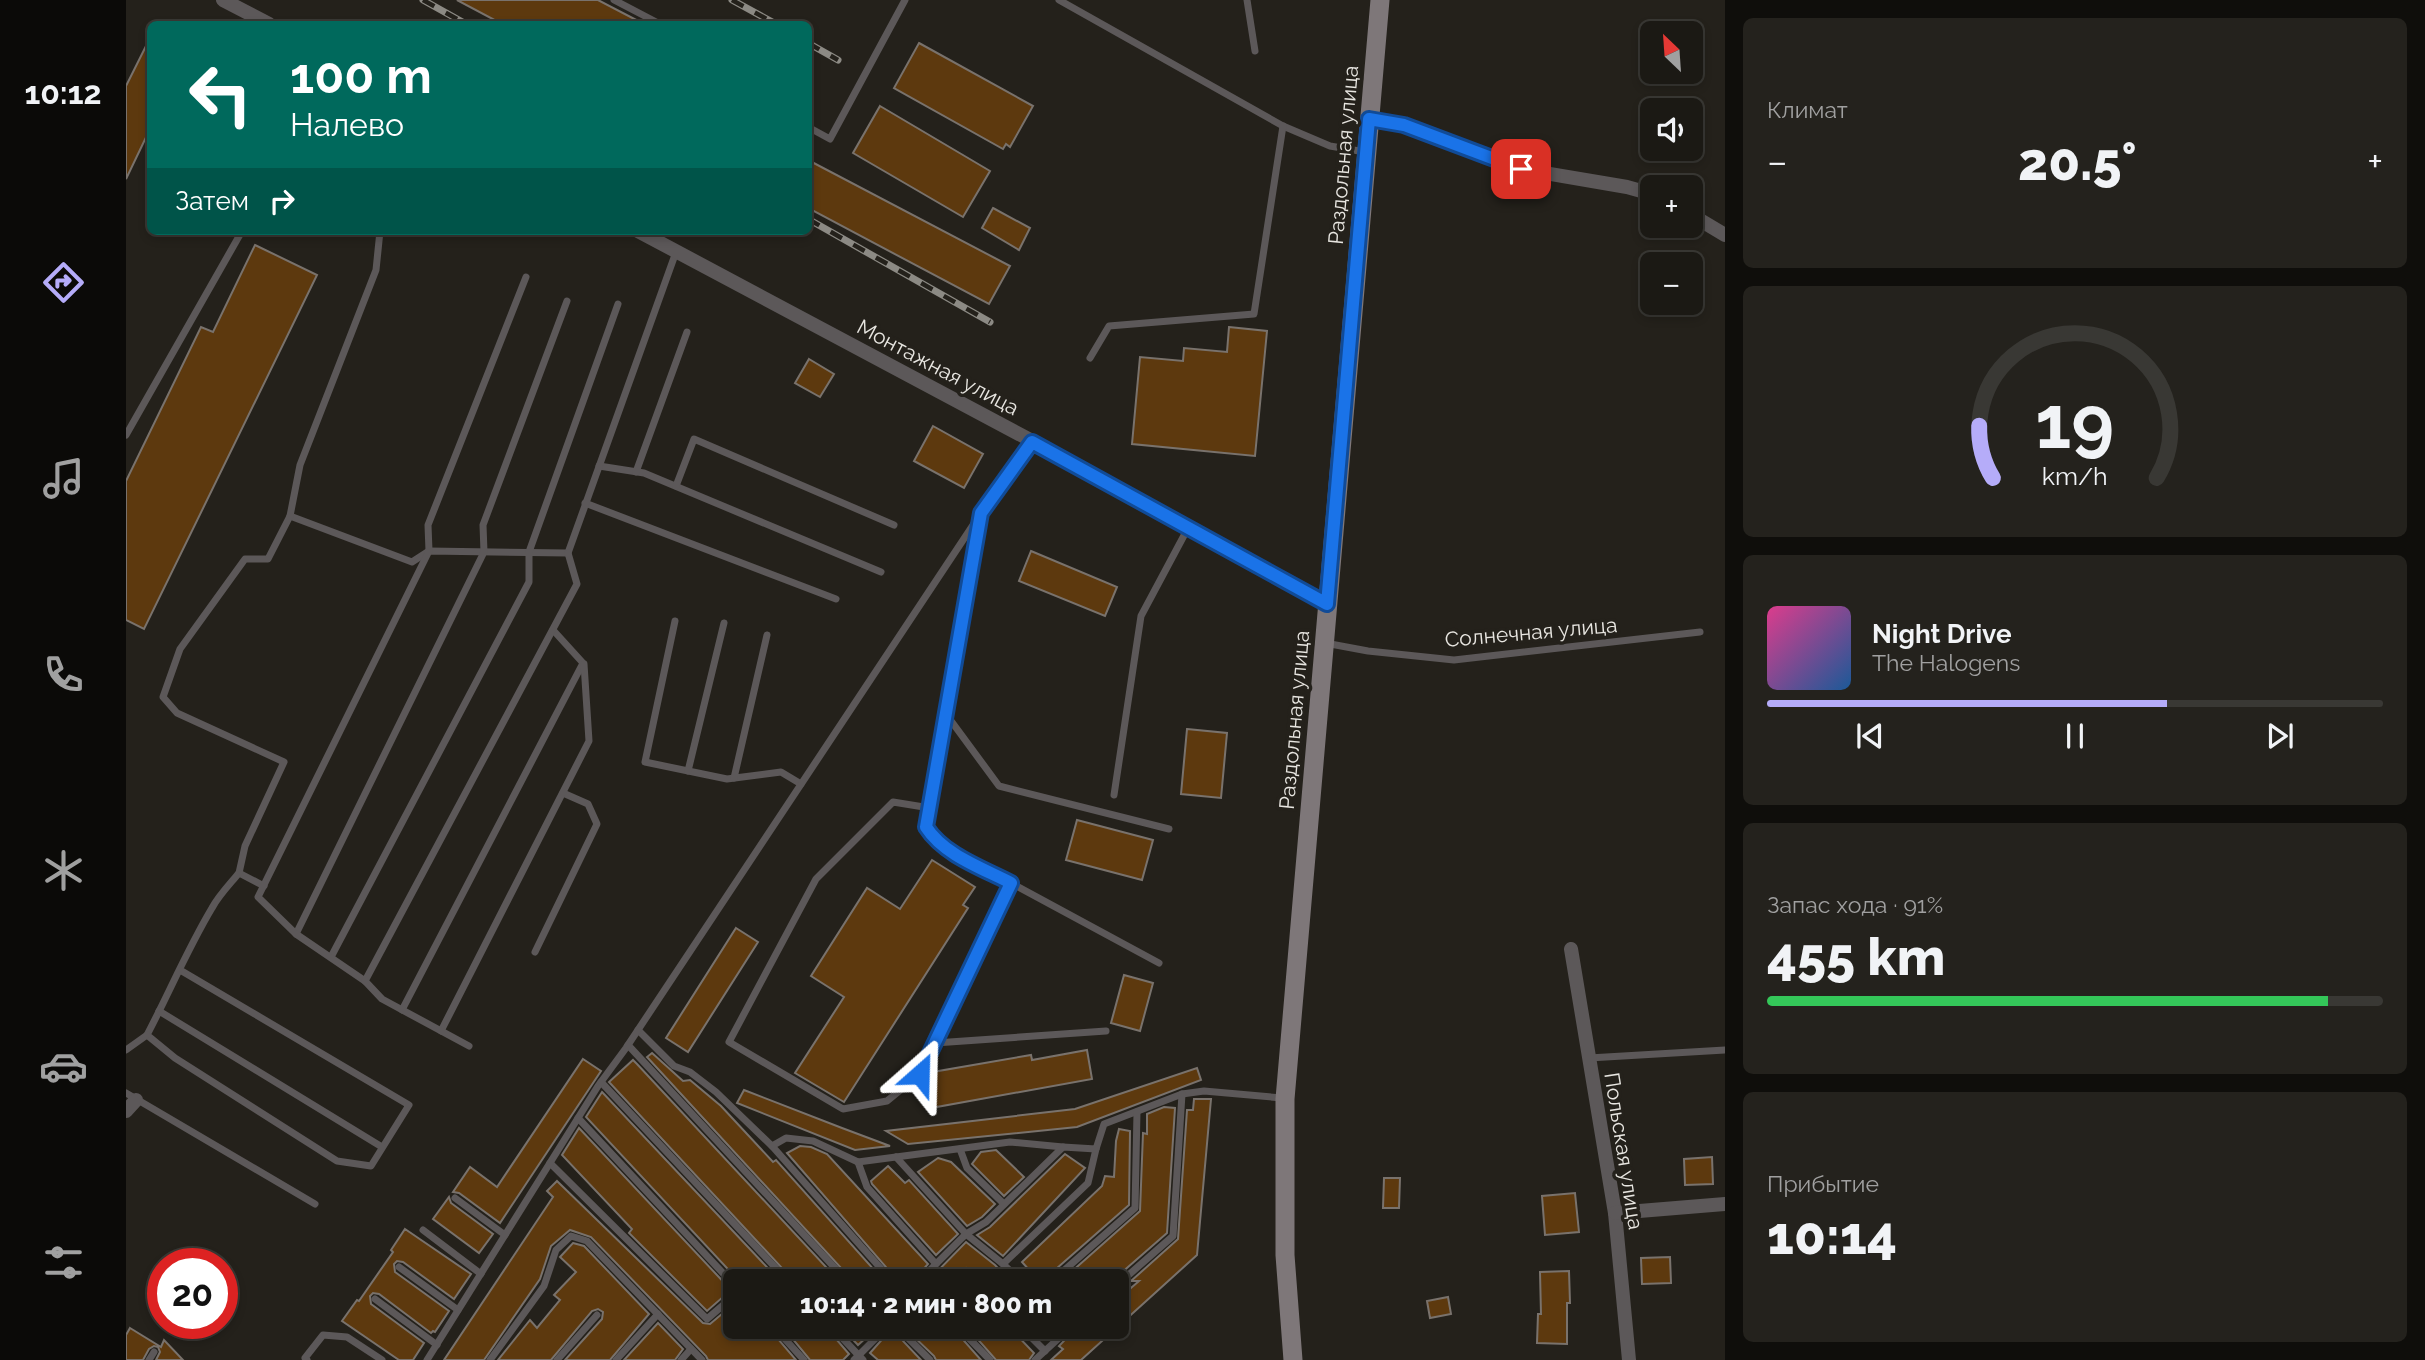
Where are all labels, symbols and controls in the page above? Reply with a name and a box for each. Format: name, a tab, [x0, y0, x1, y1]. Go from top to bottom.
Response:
north arrow	[1640, 21, 1703, 84]
map controls	[1640, 21, 1703, 315]
text: 100 m	[290, 47, 432, 104]
icon: left	[175, 49, 266, 140]
street label: Раздольная улица	[1323, 64, 1363, 246]
text: 10:12	[24, 74, 102, 111]
text: Климат	[1767, 96, 1848, 123]
button: sound	[1640, 98, 1703, 161]
text: Налево	[290, 106, 404, 143]
text: 20.5°	[2018, 131, 2137, 192]
pin	[1491, 139, 1551, 199]
text: −	[1767, 139, 1787, 184]
text: +	[2367, 139, 2383, 184]
icon: arrive	[1502, 150, 1540, 188]
button: +	[1640, 175, 1703, 238]
icon: right	[263, 182, 301, 220]
text: Затем	[175, 186, 249, 216]
button: −	[1640, 252, 1703, 315]
icon: directions	[39, 258, 88, 307]
street label: Монтажная улица	[853, 314, 1023, 420]
text: 19	[2036, 380, 2114, 465]
icon: music	[39, 454, 88, 503]
text: km/h	[2042, 460, 2108, 490]
street label: Солнечная улица	[1444, 612, 1618, 652]
text: Night Drive	[1872, 619, 2011, 649]
street label: Раздольная улица	[1274, 629, 1314, 811]
text: The Halogens	[1872, 649, 2020, 676]
icon: phone	[39, 650, 88, 699]
icon: previous	[1851, 717, 1889, 755]
icon: pause	[2056, 717, 2094, 755]
icon: next	[2261, 717, 2299, 755]
icon: climate	[39, 846, 88, 895]
text: Запас хода · 91%	[1767, 891, 1943, 918]
text: 455 km	[1767, 926, 1945, 987]
position arrow	[883, 1037, 957, 1111]
icon: car	[39, 1042, 88, 1091]
street label: Польская улица	[1599, 1071, 1649, 1231]
text: Прибытие	[1767, 1170, 1879, 1197]
text: 10:14	[1767, 1205, 1897, 1266]
icon: filters	[39, 1238, 88, 1287]
speed limit sign: 20	[147, 1248, 238, 1339]
text: 10:14 · 2 мин · 800 m	[800, 1289, 1052, 1319]

